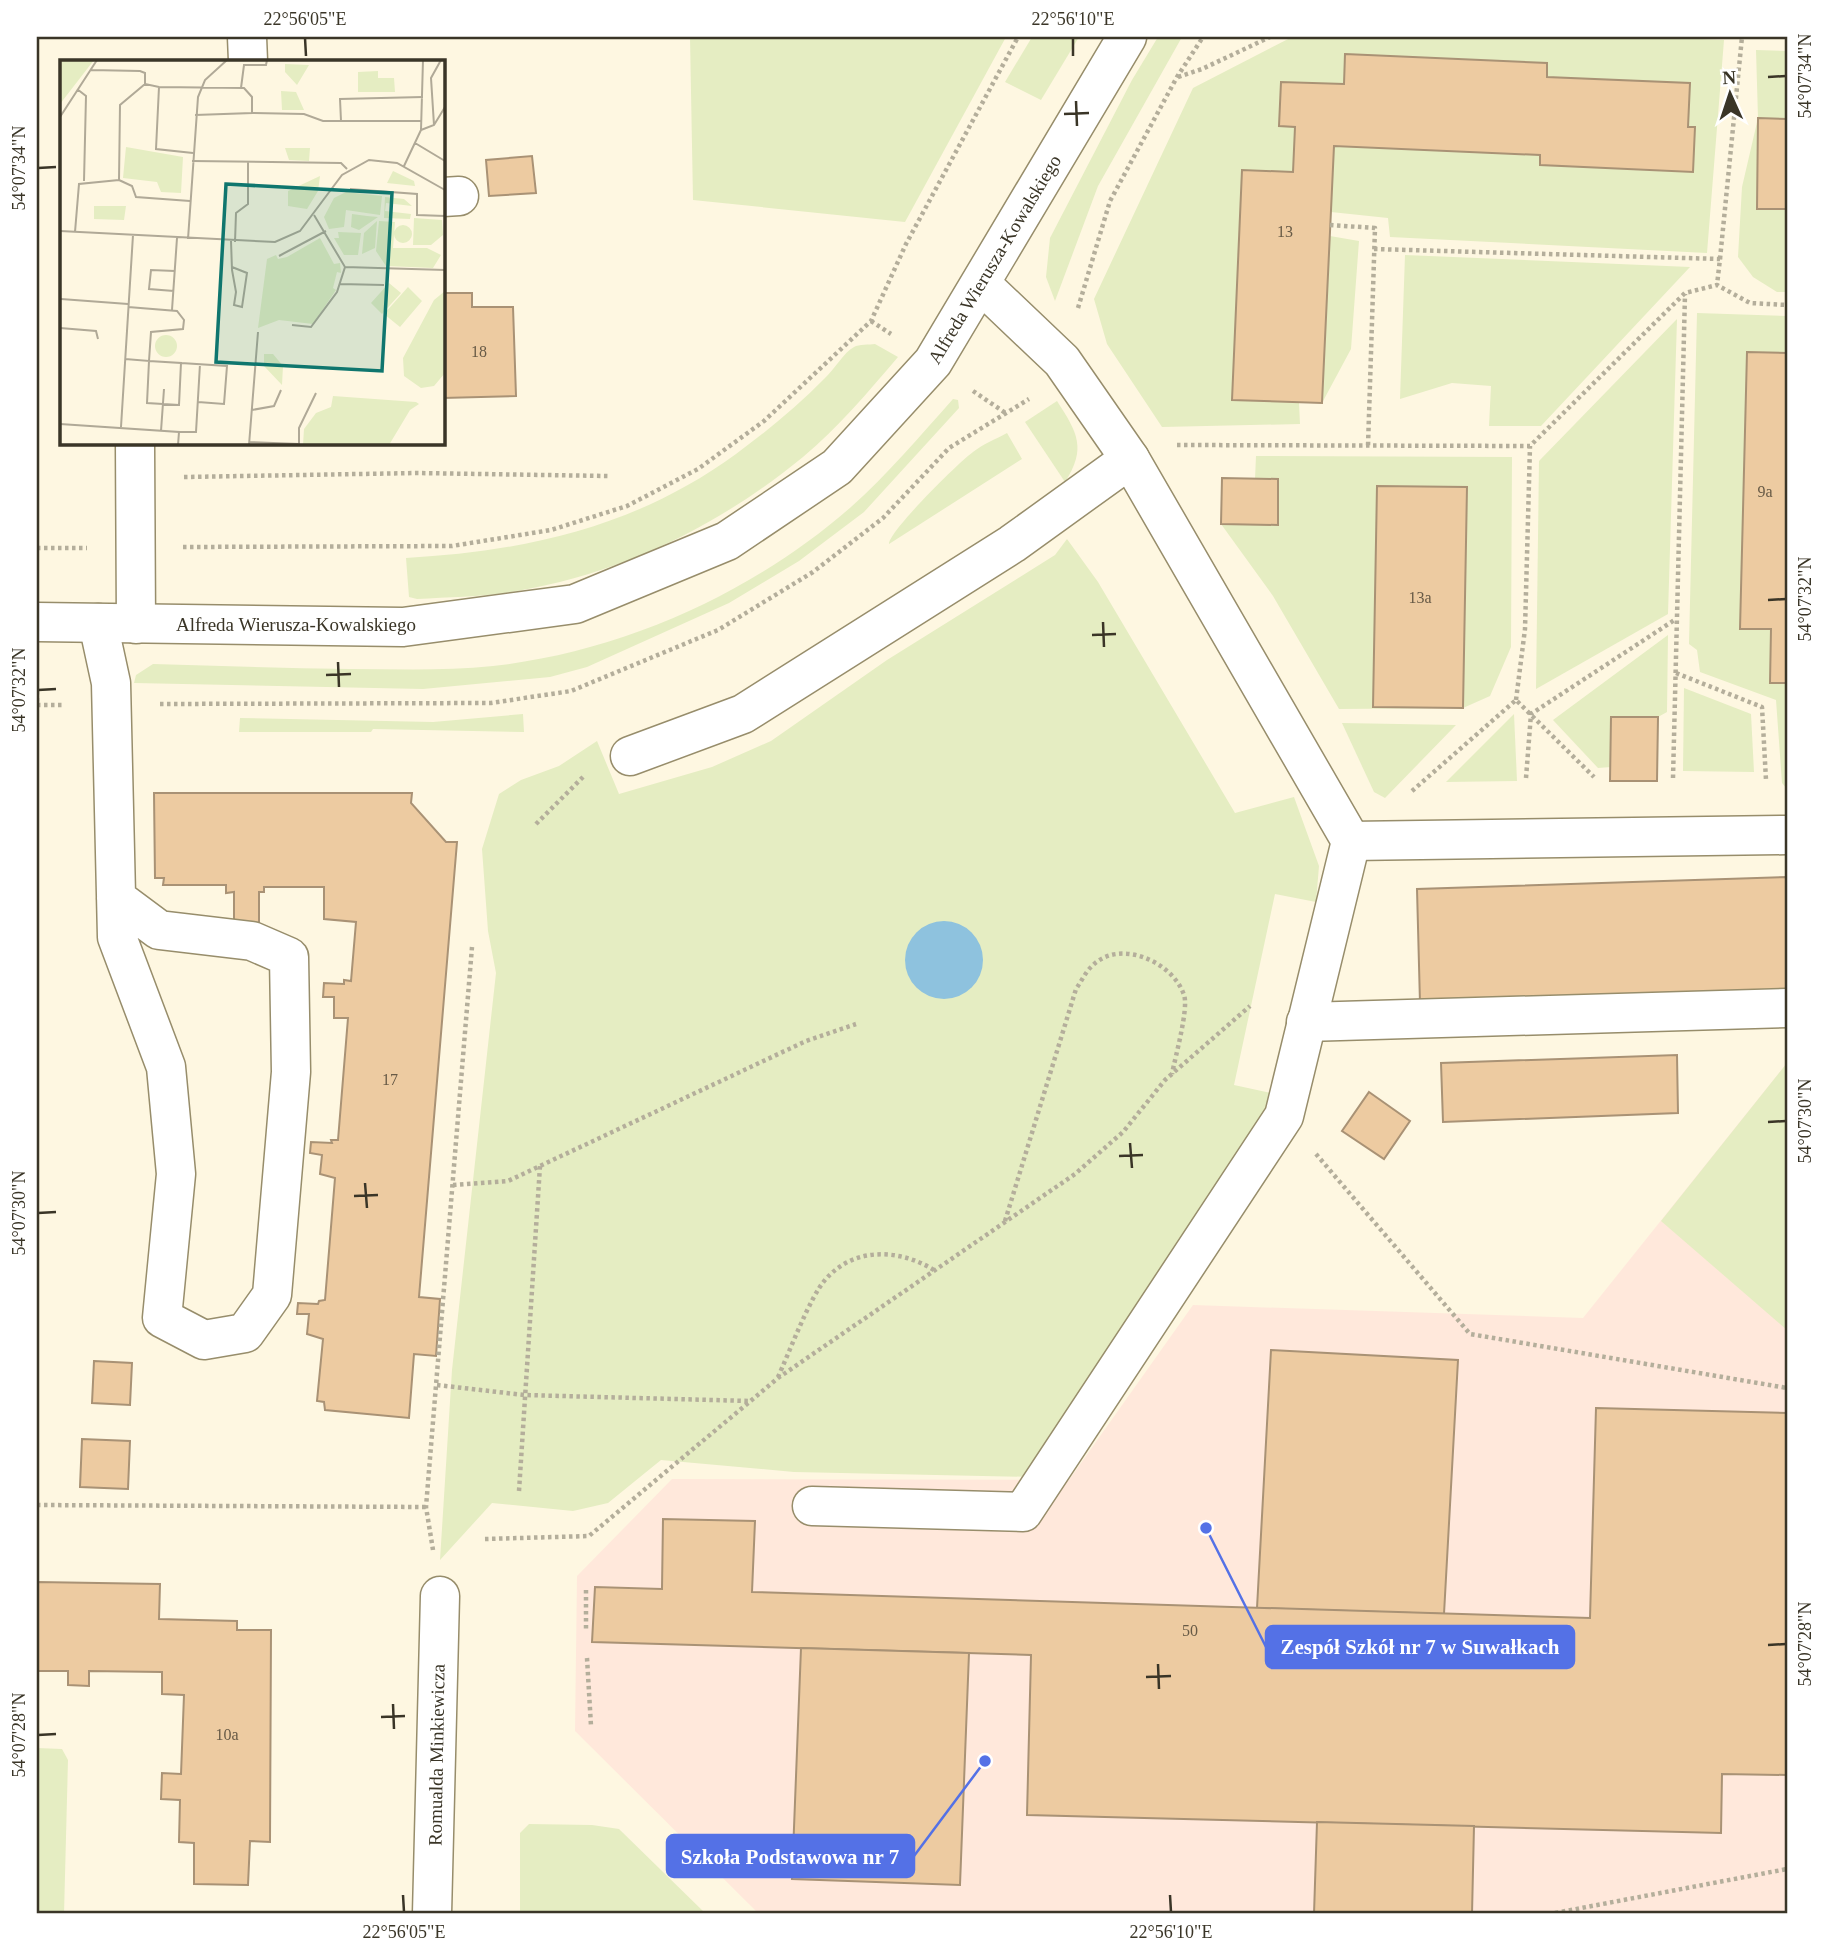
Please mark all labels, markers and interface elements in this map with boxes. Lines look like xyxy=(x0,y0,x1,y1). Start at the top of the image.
text: 22°56'05"E xyxy=(264,9,346,29)
text: 22°56'10"E xyxy=(1032,9,1114,29)
text: 54°07'34"N xyxy=(1795,34,1815,118)
inset map xyxy=(60,60,444,444)
north arrow xyxy=(1694,60,1764,130)
text: N xyxy=(1722,67,1737,88)
text: 54°07'34"N xyxy=(9,126,29,210)
street label: Alfreda Wierusza-Kowalskiego xyxy=(924,151,1065,368)
house number: 13 xyxy=(1277,223,1293,240)
house number: 18 xyxy=(471,343,487,360)
house number: 9a xyxy=(1757,483,1773,500)
text: 54°07'32"N xyxy=(1795,557,1815,641)
house number: 13a xyxy=(1408,589,1432,606)
street label: Alfreda Wierusza-Kowalskiego xyxy=(176,614,416,635)
text: 54°07'32"N xyxy=(9,648,29,732)
house number: 17 xyxy=(382,1071,398,1088)
text: 54°07'30"N xyxy=(1795,1079,1815,1163)
text: 54°07'30"N xyxy=(9,1171,29,1255)
text: 54°07'28"N xyxy=(1795,1602,1815,1686)
house number: 50 xyxy=(1182,1622,1198,1639)
callout: Zespół Szkół nr 7 w Suwałkach xyxy=(1266,1626,1574,1668)
text: Zespół Szkół nr 7 w Suwałkach xyxy=(1280,1635,1560,1659)
street label: Romualda Minkiewicza xyxy=(424,1663,449,1846)
text: 54°07'28"N xyxy=(9,1693,29,1777)
house number: 10a xyxy=(215,1726,239,1743)
callout: Szkoła Podstawowa nr 7 xyxy=(667,1835,914,1877)
text: Szkoła Podstawowa nr 7 xyxy=(681,1845,899,1869)
text: 22°56'05"E xyxy=(363,1922,445,1942)
text: 22°56'10"E xyxy=(1130,1922,1212,1942)

